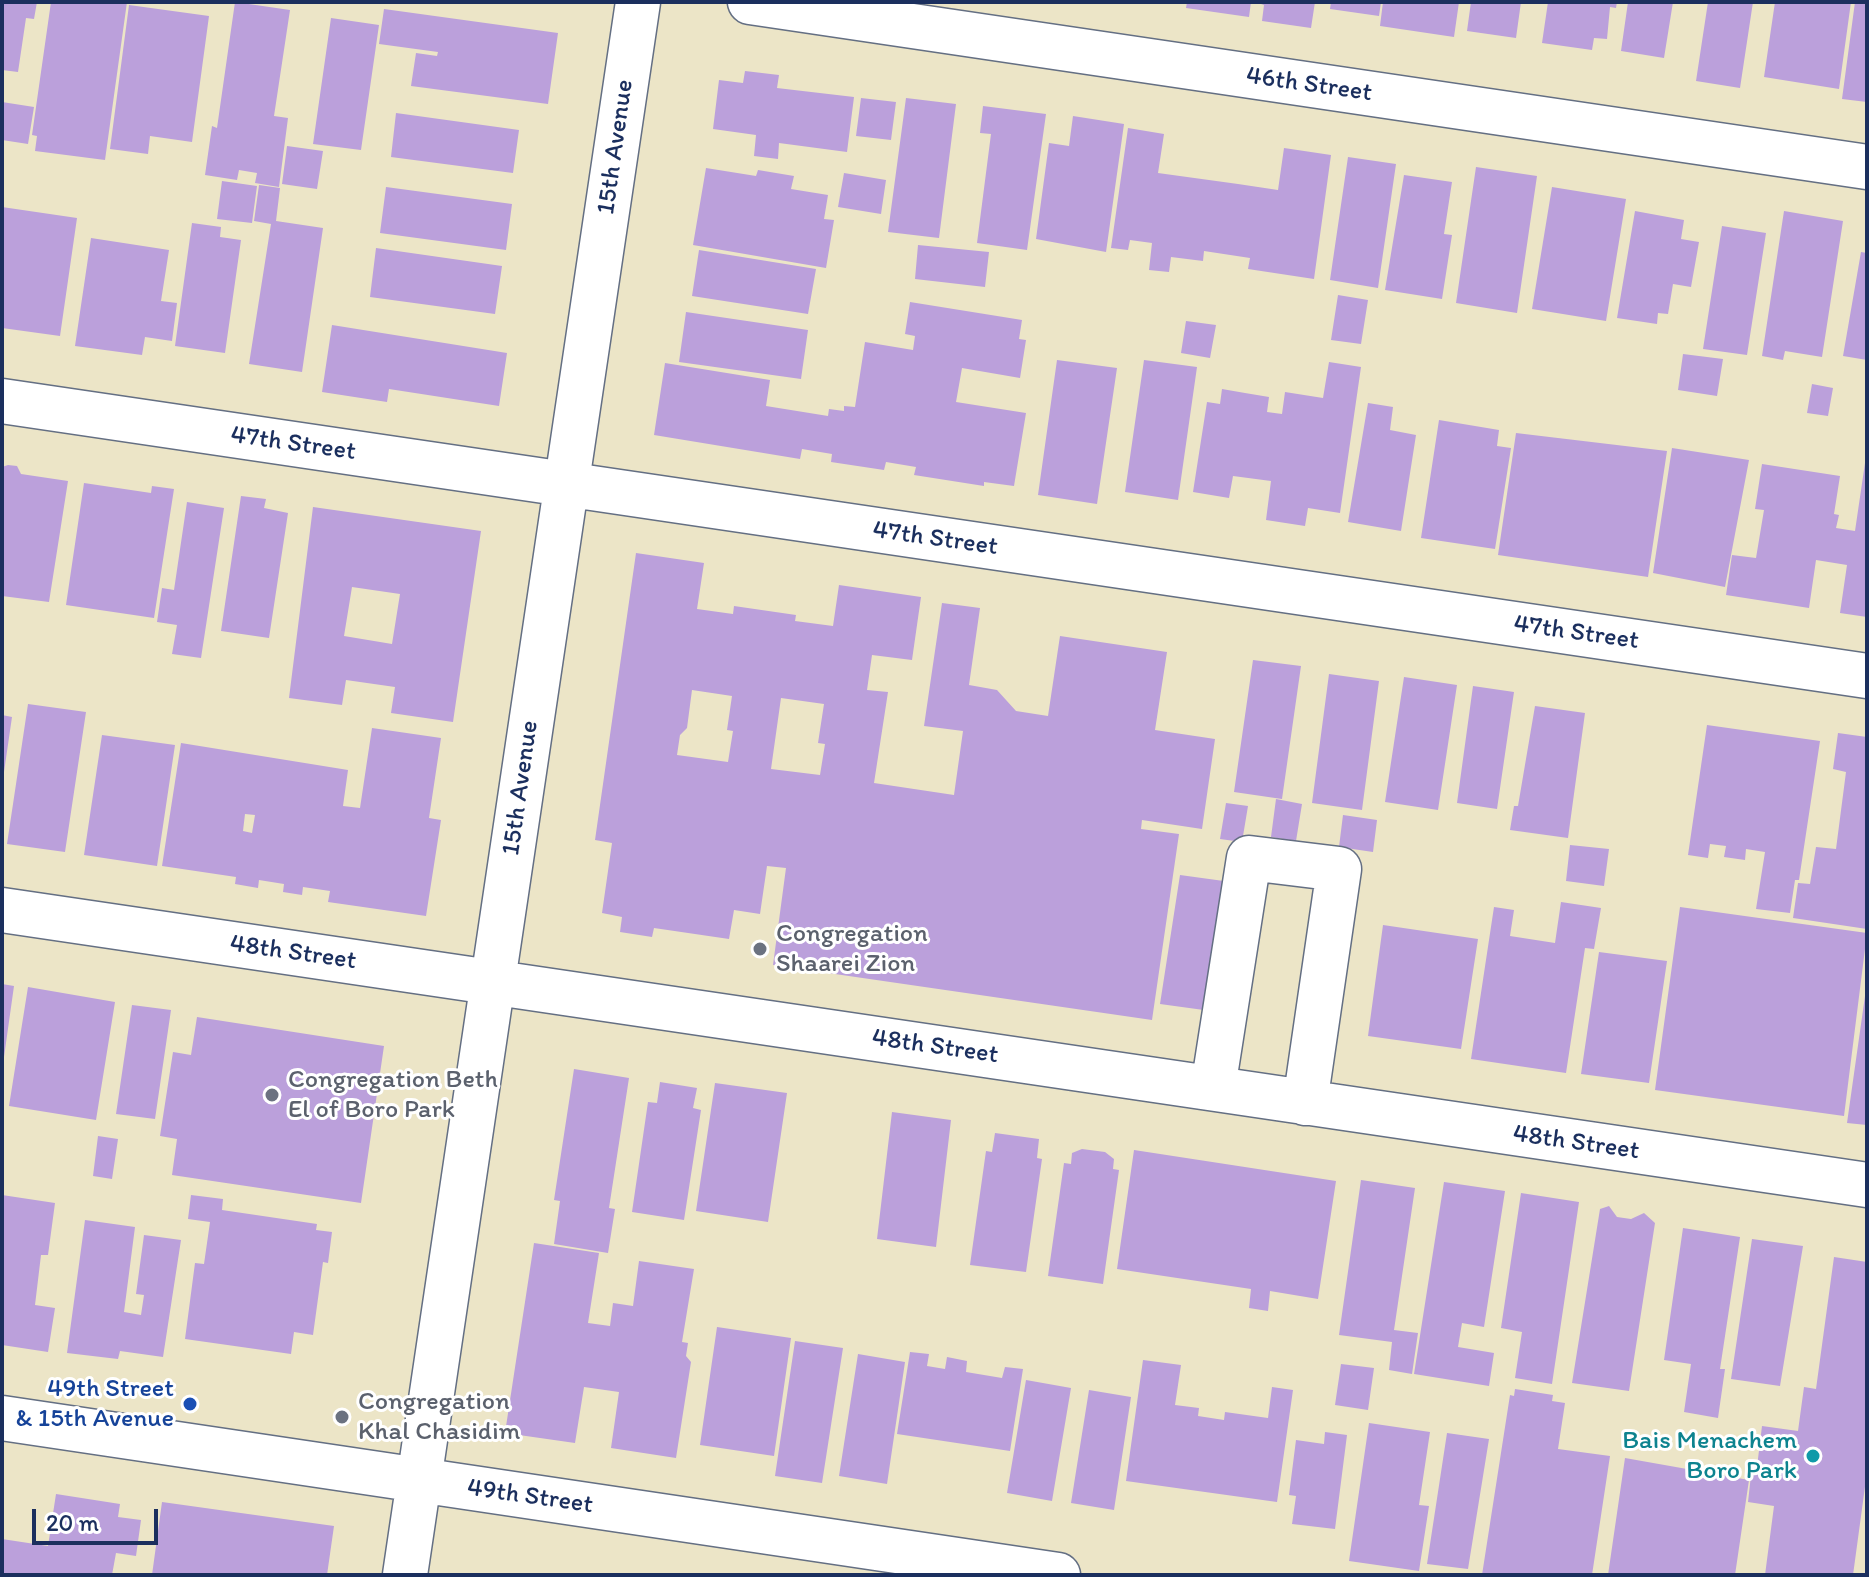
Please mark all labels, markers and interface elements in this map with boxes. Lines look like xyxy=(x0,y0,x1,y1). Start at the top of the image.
street label: 46th Street xyxy=(1244,61,1374,109)
street label: 15th Avenue xyxy=(591,78,641,216)
street label: 47th Street xyxy=(228,420,358,468)
street label: 47th Street xyxy=(870,515,1000,563)
street label: 47th Street xyxy=(1511,609,1641,657)
street label: 15th Avenue xyxy=(496,719,546,857)
place label: Congregation Shaarei Zion xyxy=(776,918,928,980)
street label: 48th Street xyxy=(228,929,358,977)
marker: Congregation Shaarei Zion xyxy=(751,940,769,958)
street label: 48th Street xyxy=(870,1023,1000,1071)
place label: Congregation Beth El of Boro Park xyxy=(288,1064,498,1126)
marker: Congregation Beth El of Boro Park xyxy=(263,1086,281,1104)
street label: 48th Street xyxy=(1511,1119,1641,1167)
place label: 49th Street & 15th Avenue xyxy=(15,1373,174,1434)
place label: Congregation Khal Chasidim xyxy=(358,1386,520,1448)
marker: 49th Street & 15th Avenue xyxy=(181,1395,199,1413)
marker: Congregation Khal Chasidim xyxy=(333,1408,351,1426)
place label: Bais Menachem Boro Park xyxy=(1622,1425,1797,1486)
marker: Bais Menachem Boro Park xyxy=(1804,1447,1822,1465)
street label: 49th Street xyxy=(465,1473,595,1521)
scale bar xyxy=(36,1493,162,1543)
text: 20 m xyxy=(46,1508,99,1537)

